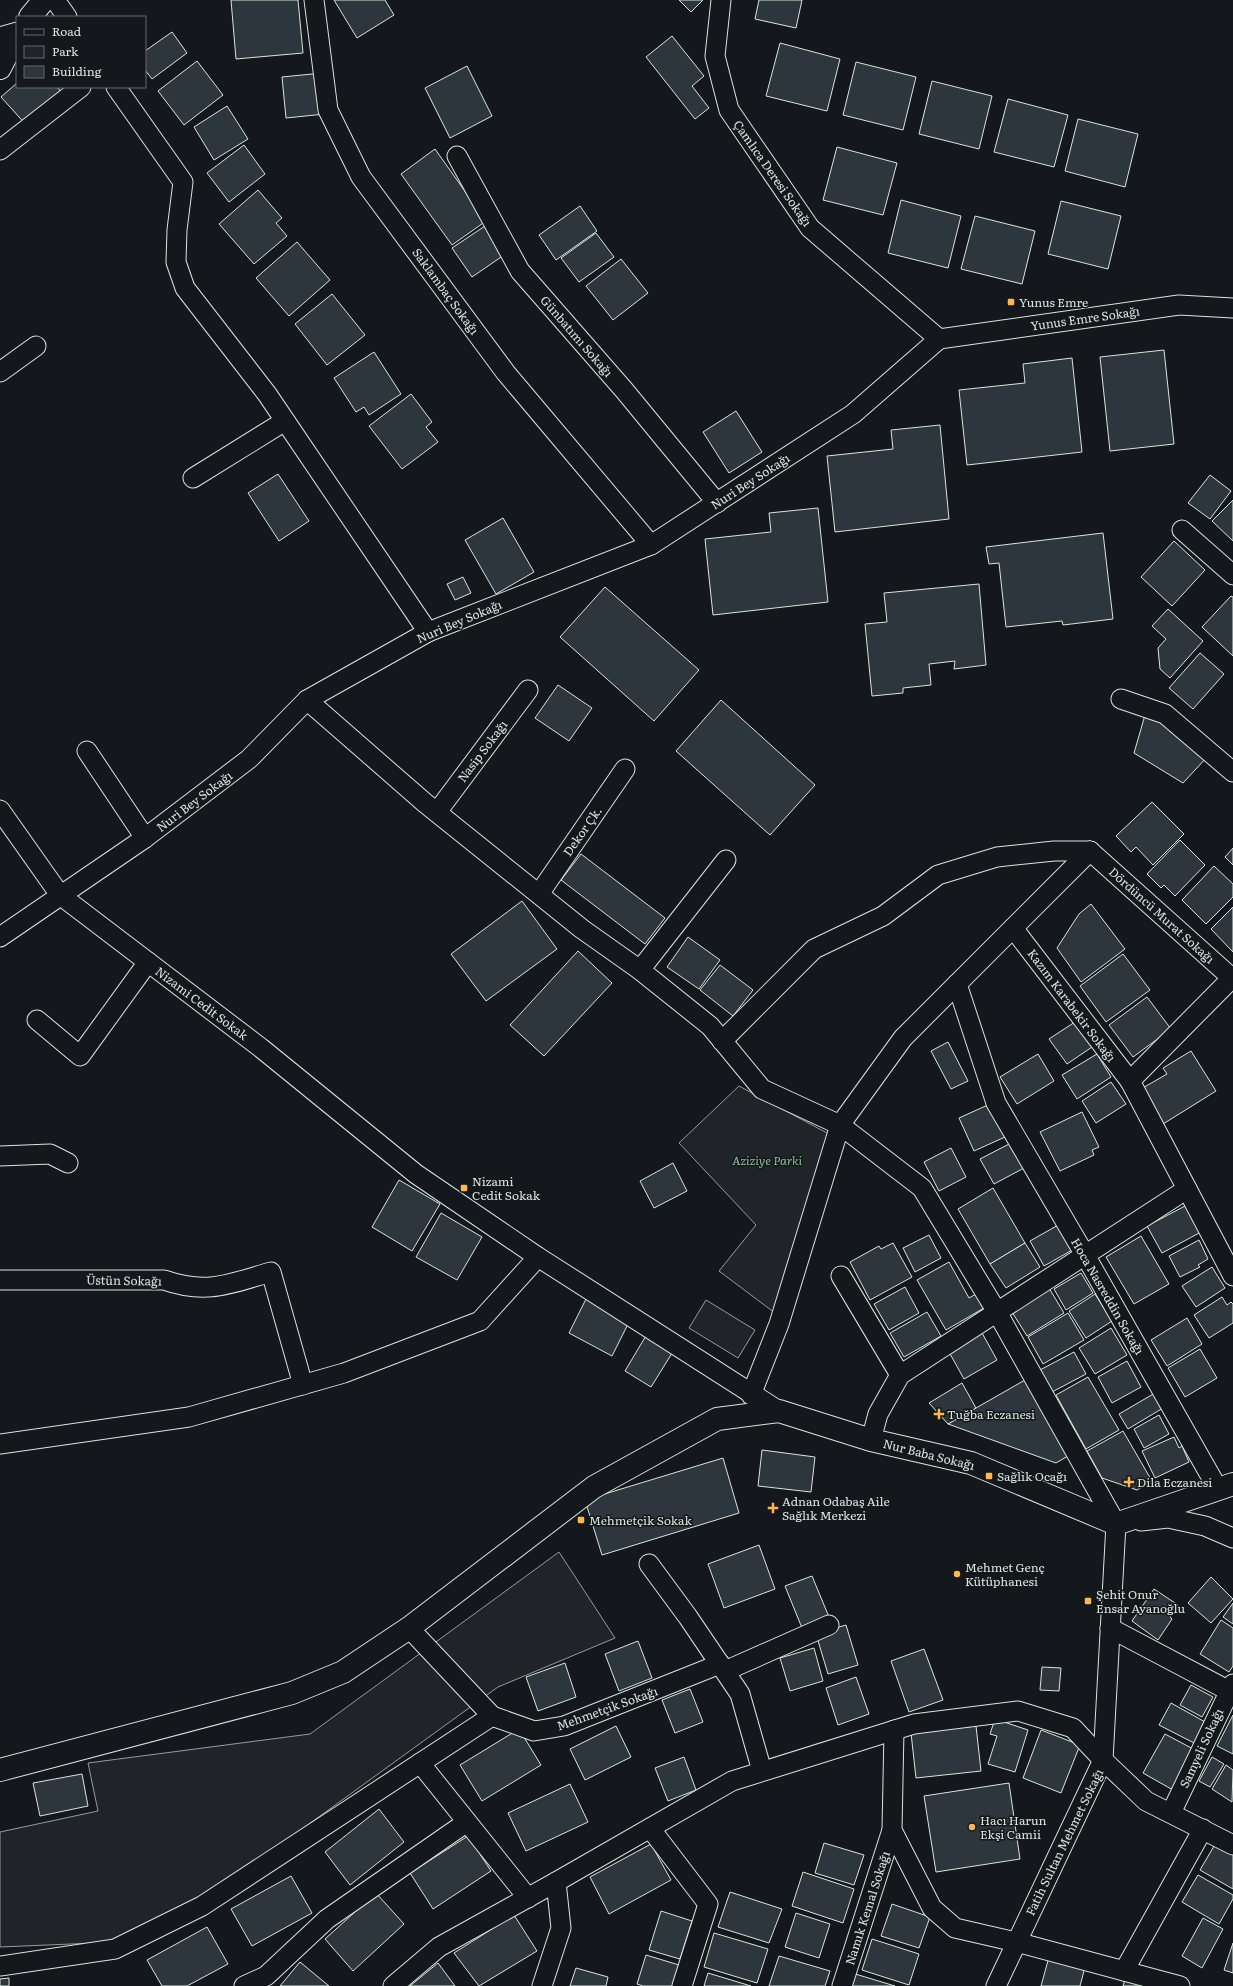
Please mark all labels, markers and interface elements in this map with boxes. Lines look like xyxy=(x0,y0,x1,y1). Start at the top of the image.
legend xyxy=(16,16,146,88)
text: Road xyxy=(52,22,82,40)
text: Park xyxy=(52,42,79,60)
text: Building xyxy=(52,62,102,80)
street label: Çamlıca Deresi Sokağı xyxy=(729,116,817,230)
street label: Saklambaç Sokağı xyxy=(408,244,484,338)
street label: Günbatımı Sokağı xyxy=(537,291,617,381)
place label: Yunus Emre xyxy=(1019,293,1088,311)
marker: Yunus Emre xyxy=(1006,297,1016,307)
street label: Yunus Emre Sokağı xyxy=(1029,301,1141,335)
street label: Nuri Bey Sokağı xyxy=(707,449,793,513)
street label: Nuri Bey Sokağı xyxy=(414,595,504,647)
street label: Nasip Sokağı xyxy=(453,716,511,786)
street label: Nuri Bey Sokağı xyxy=(152,766,236,836)
street label: Dekor Çk. xyxy=(558,802,606,860)
street label: Dördüncü Murat Sokağı xyxy=(1105,863,1219,967)
street label: Kazım Karabekir Sokağı xyxy=(1023,945,1121,1065)
street label: Nizami Cedit Sokak xyxy=(152,962,253,1044)
park label: Aziziye Parki xyxy=(732,1151,802,1169)
place label: Nizami Cedit Sokak xyxy=(472,1172,541,1204)
marker: Nizami Cedit Sokak xyxy=(459,1183,469,1193)
street label: Hoca Nasreddin Sokağı xyxy=(1067,1234,1149,1358)
street label: Üstün Sokağı xyxy=(86,1270,162,1290)
place label: Tuğba Eczanesi xyxy=(947,1405,1035,1423)
marker: Tuğba Eczanesi xyxy=(934,1409,944,1419)
street label: Nur Baba Sokağı xyxy=(881,1434,977,1474)
place label: Sağlık Ocağı xyxy=(997,1467,1067,1485)
marker: Sağlık Ocağı xyxy=(984,1471,994,1481)
place label: Dila Eczanesi xyxy=(1137,1473,1212,1491)
marker: Dila Eczanesi xyxy=(1124,1477,1134,1487)
place label: Adnan Odabaş Aile Sağlık Merkezi xyxy=(782,1492,890,1524)
marker: Adnan Odabaş Aile Sağlık Merkezi xyxy=(767,1502,779,1514)
place label: Mehmetçik Sokak xyxy=(589,1511,693,1529)
marker: Mehmetçik Sokak xyxy=(576,1515,586,1525)
place label: Mehmet Genç Kütüphanesi xyxy=(965,1558,1045,1590)
marker: Mehmet Genç Kütüphanesi xyxy=(952,1569,962,1579)
place label: Şehit Onur Ensar Ayanoğlu xyxy=(1096,1585,1185,1617)
marker: Şehit Onur Ensar Ayanoğlu xyxy=(1083,1596,1093,1606)
street label: Mehmetçik Sokağı xyxy=(554,1681,660,1735)
street label: Samyeli Sokağı xyxy=(1175,1705,1227,1791)
street label: Fatih Sultan Mehmet Sokağı xyxy=(1021,1766,1107,1918)
place label: Hacı Harun Ekşi Camii xyxy=(980,1811,1047,1843)
marker: Hacı Harun Ekşi Camii xyxy=(967,1822,977,1832)
street label: Namık Kemal Sokağı xyxy=(840,1849,894,1967)

